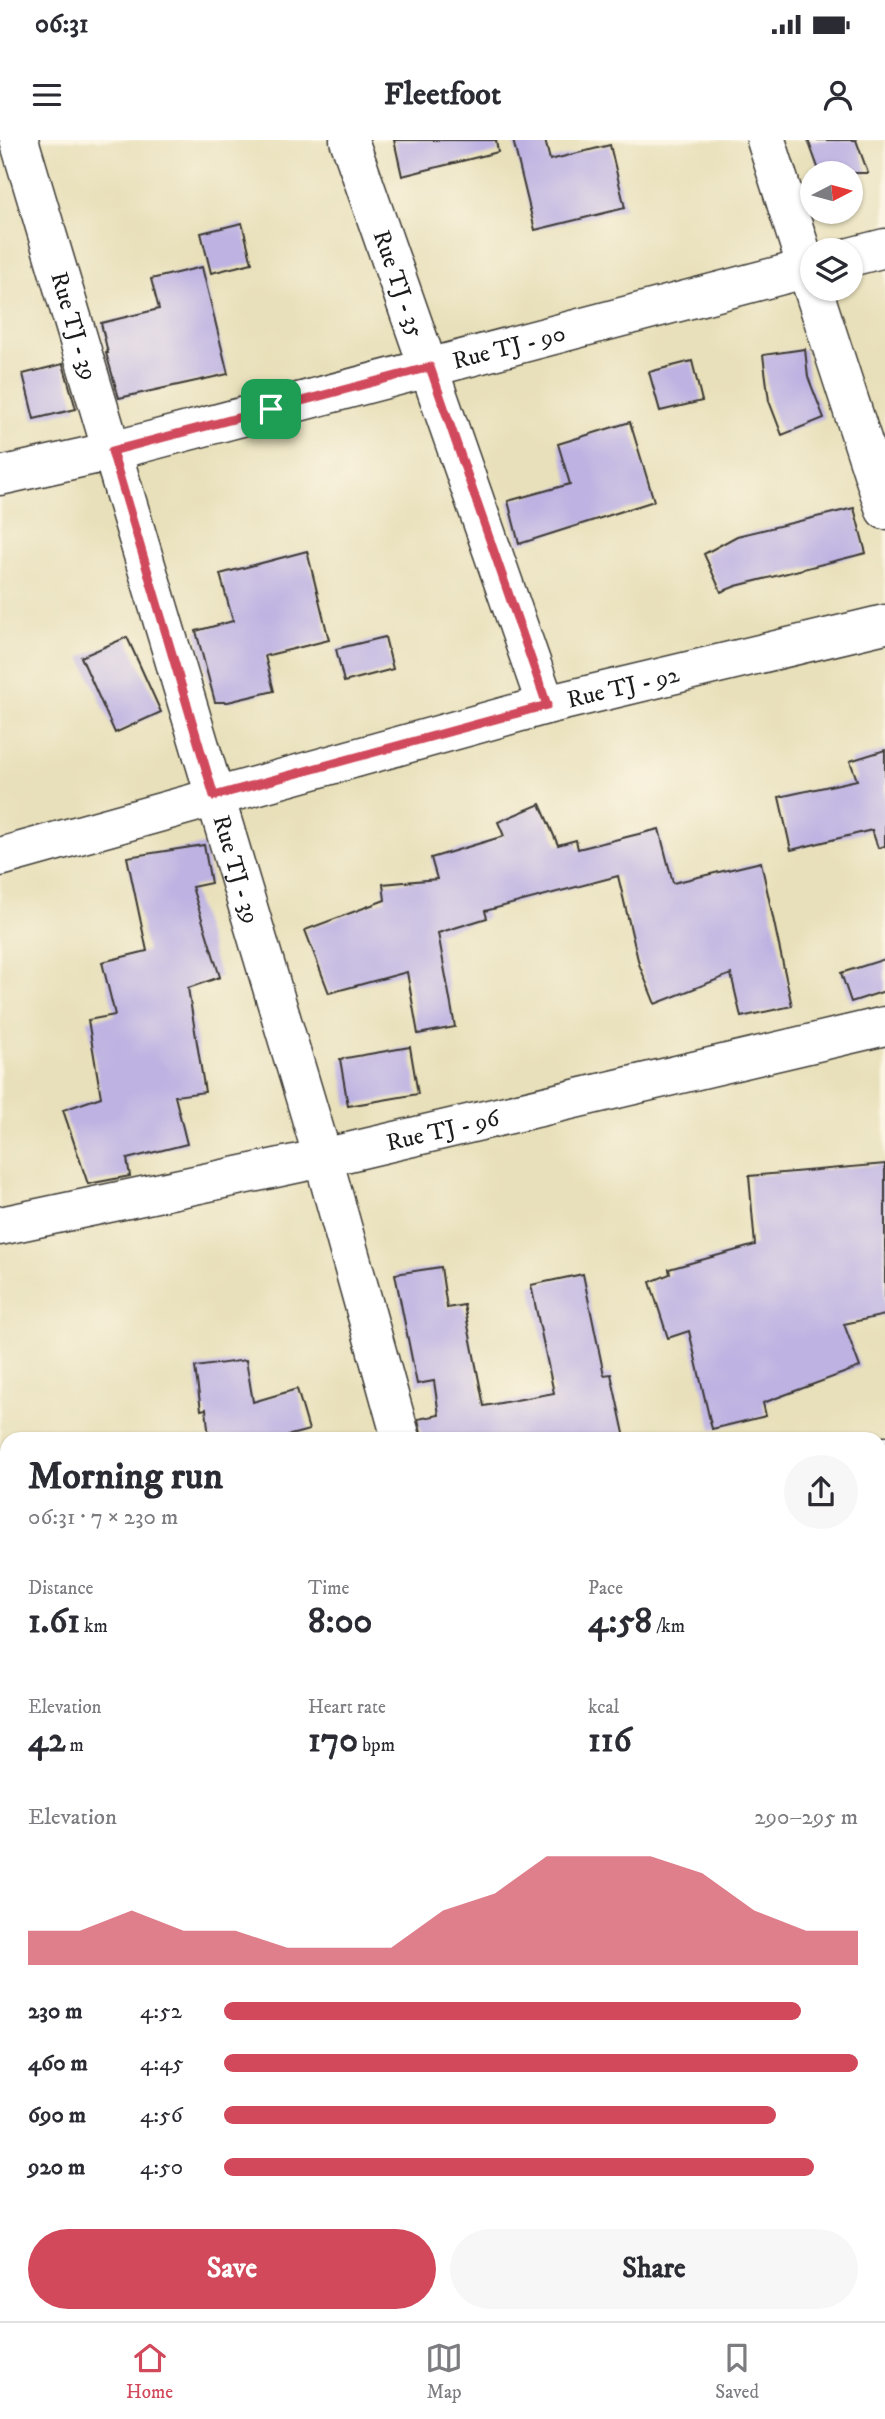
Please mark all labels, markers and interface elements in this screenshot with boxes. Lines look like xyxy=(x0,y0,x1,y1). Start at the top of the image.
text: 06:31 xyxy=(35,8,89,41)
text: Fleetfoot xyxy=(384,75,501,115)
icon: menu xyxy=(28,76,66,114)
icon: person xyxy=(819,76,857,114)
north arrow xyxy=(800,161,863,224)
map controls xyxy=(800,161,863,301)
street label: Rue TJ - 35 xyxy=(366,226,431,341)
button: layers xyxy=(800,238,863,301)
street label: Rue TJ - 39 xyxy=(43,268,104,384)
street label: Rue TJ - 90 xyxy=(449,318,569,377)
pin xyxy=(241,379,301,439)
icon: arrive xyxy=(252,390,290,428)
street label: Rue TJ - 92 xyxy=(564,660,683,715)
street label: Rue TJ - 39 xyxy=(205,812,266,927)
street label: Rue TJ - 96 xyxy=(383,1103,504,1159)
text: Morning run xyxy=(28,1453,223,1501)
button: share xyxy=(784,1455,858,1529)
text: 06:31 · 7 × 230 m xyxy=(28,1503,178,1532)
text: Distance xyxy=(28,1577,93,1600)
text: Time xyxy=(308,1577,349,1600)
text: Pace xyxy=(588,1577,623,1600)
text: 1.61 xyxy=(28,1600,80,1644)
text: 8:00 xyxy=(308,1600,372,1644)
text: 4:58 xyxy=(588,1600,652,1644)
text: km xyxy=(80,1615,108,1638)
text: /km xyxy=(652,1615,685,1638)
text: Elevation xyxy=(28,1696,102,1719)
text: Heart rate xyxy=(308,1696,386,1719)
text: kcal xyxy=(588,1696,619,1719)
text: 42 xyxy=(28,1719,65,1763)
text: 170 xyxy=(308,1719,358,1763)
text: 116 xyxy=(588,1719,632,1763)
text: m xyxy=(65,1734,84,1757)
text: bpm xyxy=(358,1734,395,1757)
text: Elevation xyxy=(28,1803,117,1832)
text: 290–295 m xyxy=(754,1803,858,1832)
text: 230 m xyxy=(28,1997,82,2026)
text: 4:52 xyxy=(140,1997,182,2026)
text: 460 m xyxy=(28,2049,88,2078)
text: 4:45 xyxy=(140,2049,184,2078)
text: 690 m xyxy=(28,2101,86,2130)
text: 4:56 xyxy=(140,2101,183,2130)
text: 920 m xyxy=(28,2153,85,2182)
text: 4:50 xyxy=(140,2153,183,2182)
button: Save xyxy=(28,2229,436,2309)
button: Share xyxy=(450,2229,858,2309)
tab: Home xyxy=(126,2339,173,2404)
tab: Map xyxy=(425,2339,463,2404)
tab: Saved xyxy=(715,2339,759,2404)

